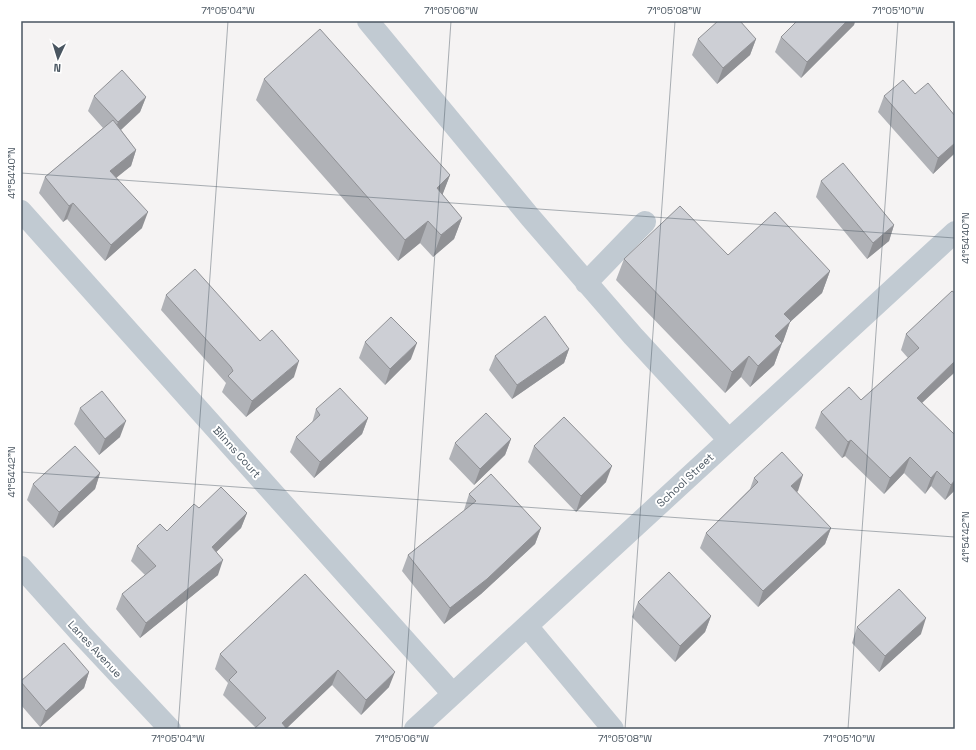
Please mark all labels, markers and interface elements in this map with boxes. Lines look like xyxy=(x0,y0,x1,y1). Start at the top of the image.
text: 71°05'04"W xyxy=(201,4,255,17)
text: 71°05'06"W xyxy=(424,4,478,17)
text: 71°05'08"W xyxy=(647,4,701,17)
text: 71°05'10"W xyxy=(872,4,924,17)
north arrow xyxy=(38,38,78,78)
text: N xyxy=(53,61,61,75)
text: 41°54'40"N xyxy=(5,147,18,199)
text: 41°54'40"N xyxy=(959,212,972,264)
street label: Blinns Court xyxy=(210,423,264,481)
text: 41°54'42"N xyxy=(5,446,18,498)
street label: School Street xyxy=(654,450,716,510)
text: 41°54'42"N xyxy=(959,511,972,563)
street label: Lanes Avenue xyxy=(65,618,125,680)
text: 71°05'04"W xyxy=(151,732,205,745)
text: 71°05'06"W xyxy=(375,732,429,745)
text: 71°05'08"W xyxy=(598,732,652,745)
text: 71°05'10"W xyxy=(823,732,875,745)

